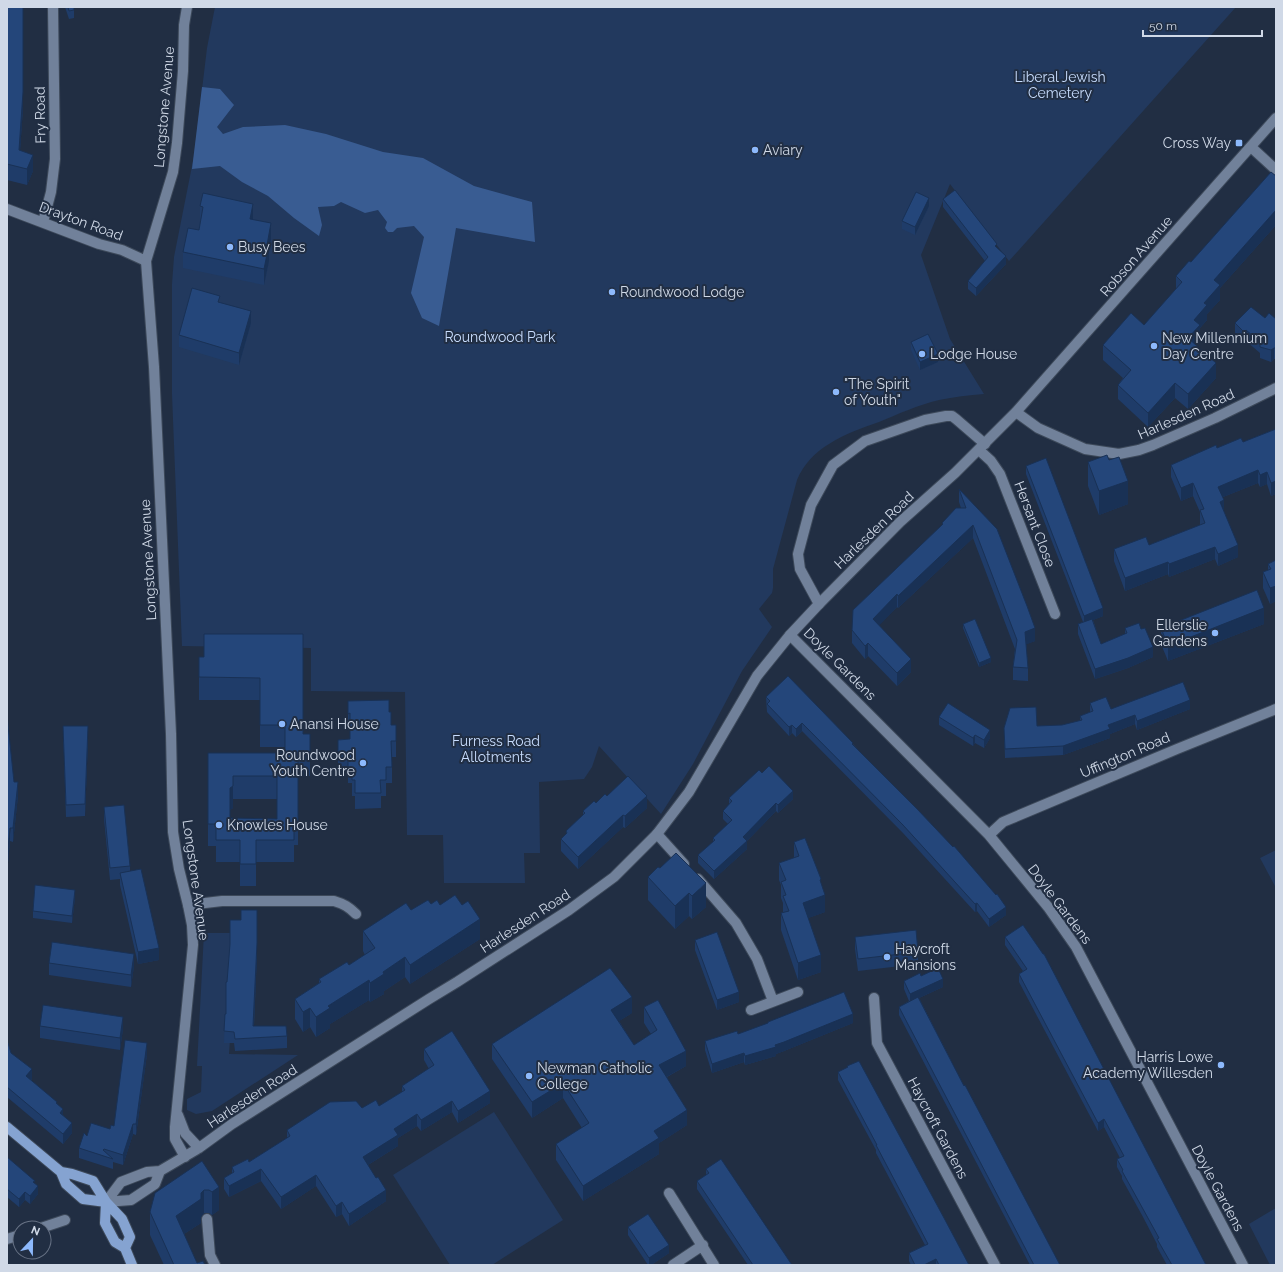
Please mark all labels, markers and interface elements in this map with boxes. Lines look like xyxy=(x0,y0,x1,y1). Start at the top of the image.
scale bar xyxy=(1143,12,1262,38)
text: 50 m xyxy=(1149,19,1177,33)
street label: Longstone Avenue xyxy=(151,46,177,168)
park label: Liberal Jewish Cemetery xyxy=(1014,69,1106,101)
street label: Fry Road xyxy=(32,86,48,144)
place label: Cross Way xyxy=(1163,135,1231,151)
marker: Cross Way xyxy=(1234,138,1244,148)
place label: Aviary xyxy=(763,142,803,158)
marker: Aviary xyxy=(750,145,760,155)
street label: Drayton Road xyxy=(37,198,125,244)
street label: Robson Avenue xyxy=(1097,212,1175,300)
place label: Busy Bees xyxy=(238,239,306,255)
marker: Busy Bees xyxy=(225,242,235,252)
place label: Roundwood Lodge xyxy=(620,284,744,300)
marker: Roundwood Lodge xyxy=(607,287,617,297)
park label: Roundwood Park xyxy=(444,329,556,345)
place label: New Millennium Day Centre xyxy=(1162,330,1267,362)
marker: New Millennium Day Centre xyxy=(1149,341,1159,351)
place label: Lodge House xyxy=(930,346,1017,362)
marker: Lodge House xyxy=(917,349,927,359)
place label: "The Spirit of Youth" xyxy=(844,376,910,408)
street label: Harlesden Road xyxy=(1135,386,1237,442)
marker: "The Spirit of Youth" xyxy=(831,387,841,397)
street label: Hersant Close xyxy=(1011,479,1059,569)
street label: Harlesden Road xyxy=(831,488,917,572)
street label: Longstone Avenue xyxy=(137,499,159,621)
place label: Ellerslie Gardens xyxy=(1153,617,1207,649)
street label: Doyle Gardens xyxy=(801,625,880,704)
marker: Ellerslie Gardens xyxy=(1210,628,1220,638)
place label: Anansi House xyxy=(290,716,379,732)
marker: Anansi House xyxy=(277,719,287,729)
street label: Uffington Road xyxy=(1078,729,1172,781)
park label: Furness Road Allotments xyxy=(452,733,540,765)
place label: Roundwood Youth Centre xyxy=(271,747,355,779)
marker: Roundwood Youth Centre xyxy=(358,758,368,768)
place label: Knowles House xyxy=(227,817,328,833)
street label: Longstone Avenue xyxy=(180,819,212,941)
marker: Knowles House xyxy=(214,820,224,830)
street label: Doyle Gardens xyxy=(1025,861,1095,947)
street label: Harlesden Road xyxy=(477,886,573,956)
place label: Haycroft Mansions xyxy=(895,941,956,973)
marker: Haycroft Mansions xyxy=(882,952,892,962)
place label: Harris Lowe Academy Willesden xyxy=(1083,1049,1213,1081)
place label: Newman Catholic College xyxy=(537,1060,653,1092)
marker: Harris Lowe Academy Willesden xyxy=(1216,1060,1226,1070)
street label: Harlesden Road xyxy=(204,1061,300,1131)
marker: Newman Catholic College xyxy=(524,1071,534,1081)
street label: Haycroft Gardens xyxy=(904,1074,972,1182)
street label: Doyle Gardens xyxy=(1189,1142,1248,1234)
north arrow xyxy=(12,1220,52,1260)
text: N xyxy=(29,1224,42,1239)

